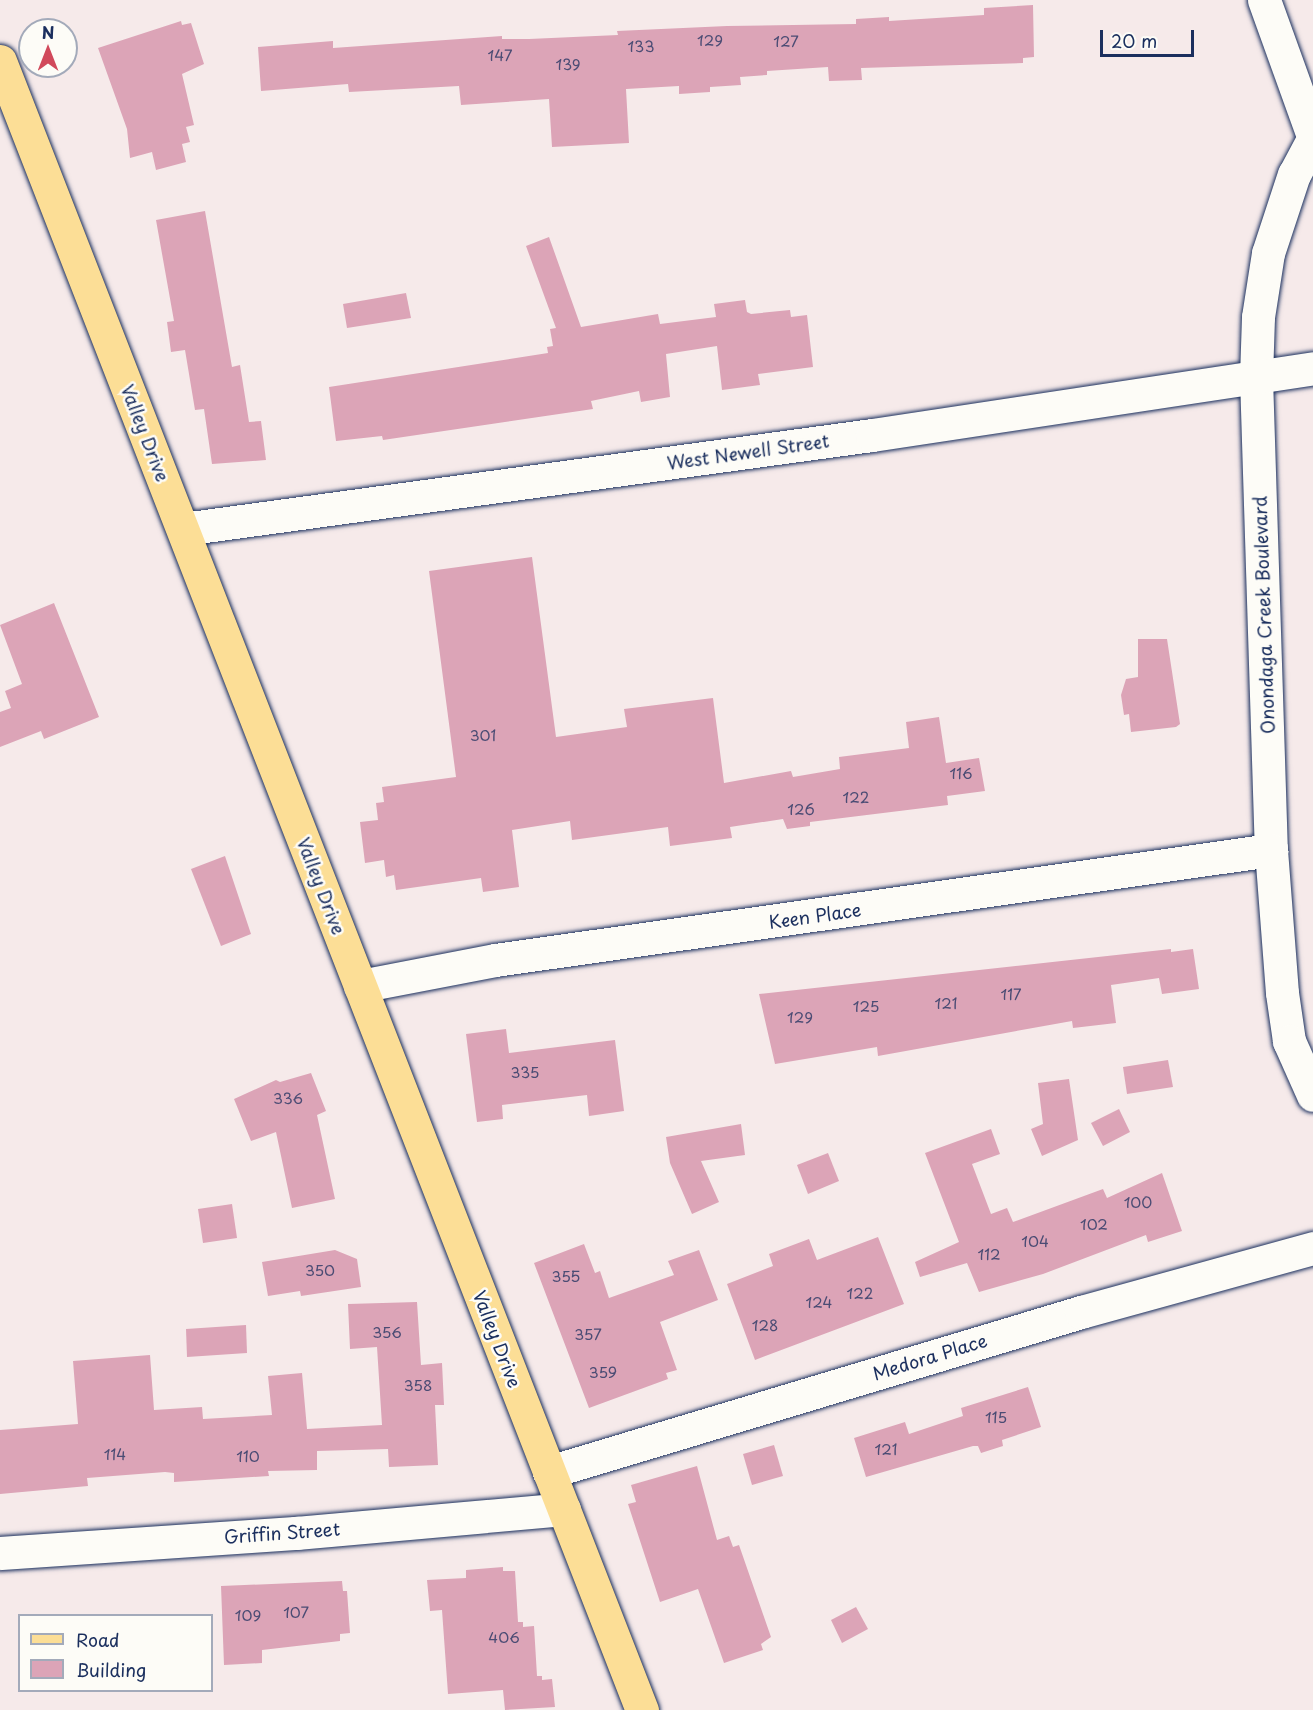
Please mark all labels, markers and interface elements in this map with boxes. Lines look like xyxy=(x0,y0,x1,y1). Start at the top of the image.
north arrow xyxy=(18,18,78,78)
scale bar xyxy=(1103,18,1198,56)
text: N xyxy=(42,20,54,44)
text: 20 m xyxy=(1111,27,1157,54)
house number: 129 xyxy=(697,31,723,49)
house number: 127 xyxy=(773,32,799,50)
house number: 133 xyxy=(628,37,654,55)
house number: 147 xyxy=(488,46,512,64)
house number: 139 xyxy=(555,55,581,73)
street label: Valley Drive xyxy=(116,381,174,485)
street label: West Newell Street xyxy=(665,430,831,474)
street label: Onondaga Creek Boulevard xyxy=(1249,495,1279,735)
house number: 301 xyxy=(470,726,496,744)
house number: 116 xyxy=(949,764,973,782)
house number: 122 xyxy=(843,788,869,806)
house number: 126 xyxy=(787,800,815,818)
street label: Valley Drive xyxy=(292,834,350,938)
street label: Keen Place xyxy=(767,899,863,933)
house number: 117 xyxy=(1000,985,1022,1003)
house number: 121 xyxy=(934,994,958,1012)
house number: 125 xyxy=(853,997,879,1015)
house number: 129 xyxy=(787,1008,813,1026)
house number: 335 xyxy=(510,1063,540,1081)
house number: 336 xyxy=(273,1089,303,1107)
house number: 100 xyxy=(1124,1193,1152,1211)
house number: 102 xyxy=(1080,1215,1108,1233)
house number: 104 xyxy=(1021,1232,1049,1250)
house number: 112 xyxy=(977,1245,1001,1263)
house number: 350 xyxy=(305,1261,335,1279)
house number: 355 xyxy=(552,1267,580,1285)
house number: 122 xyxy=(847,1284,873,1302)
street label: Valley Drive xyxy=(468,1287,526,1391)
house number: 124 xyxy=(806,1293,832,1311)
house number: 128 xyxy=(752,1316,778,1334)
house number: 356 xyxy=(372,1323,402,1341)
house number: 357 xyxy=(574,1325,602,1343)
street label: Medora Place xyxy=(870,1329,990,1385)
house number: 359 xyxy=(589,1363,617,1381)
house number: 358 xyxy=(404,1376,432,1394)
house number: 115 xyxy=(985,1408,1007,1426)
house number: 121 xyxy=(874,1440,898,1458)
house number: 114 xyxy=(104,1445,126,1463)
house number: 110 xyxy=(236,1447,260,1465)
street label: Griffin Street xyxy=(223,1518,341,1548)
house number: 107 xyxy=(283,1603,309,1621)
house number: 109 xyxy=(235,1606,261,1624)
legend xyxy=(18,1614,213,1692)
text: Road xyxy=(76,1626,120,1653)
house number: 406 xyxy=(488,1628,520,1646)
text: Building xyxy=(76,1656,146,1683)

